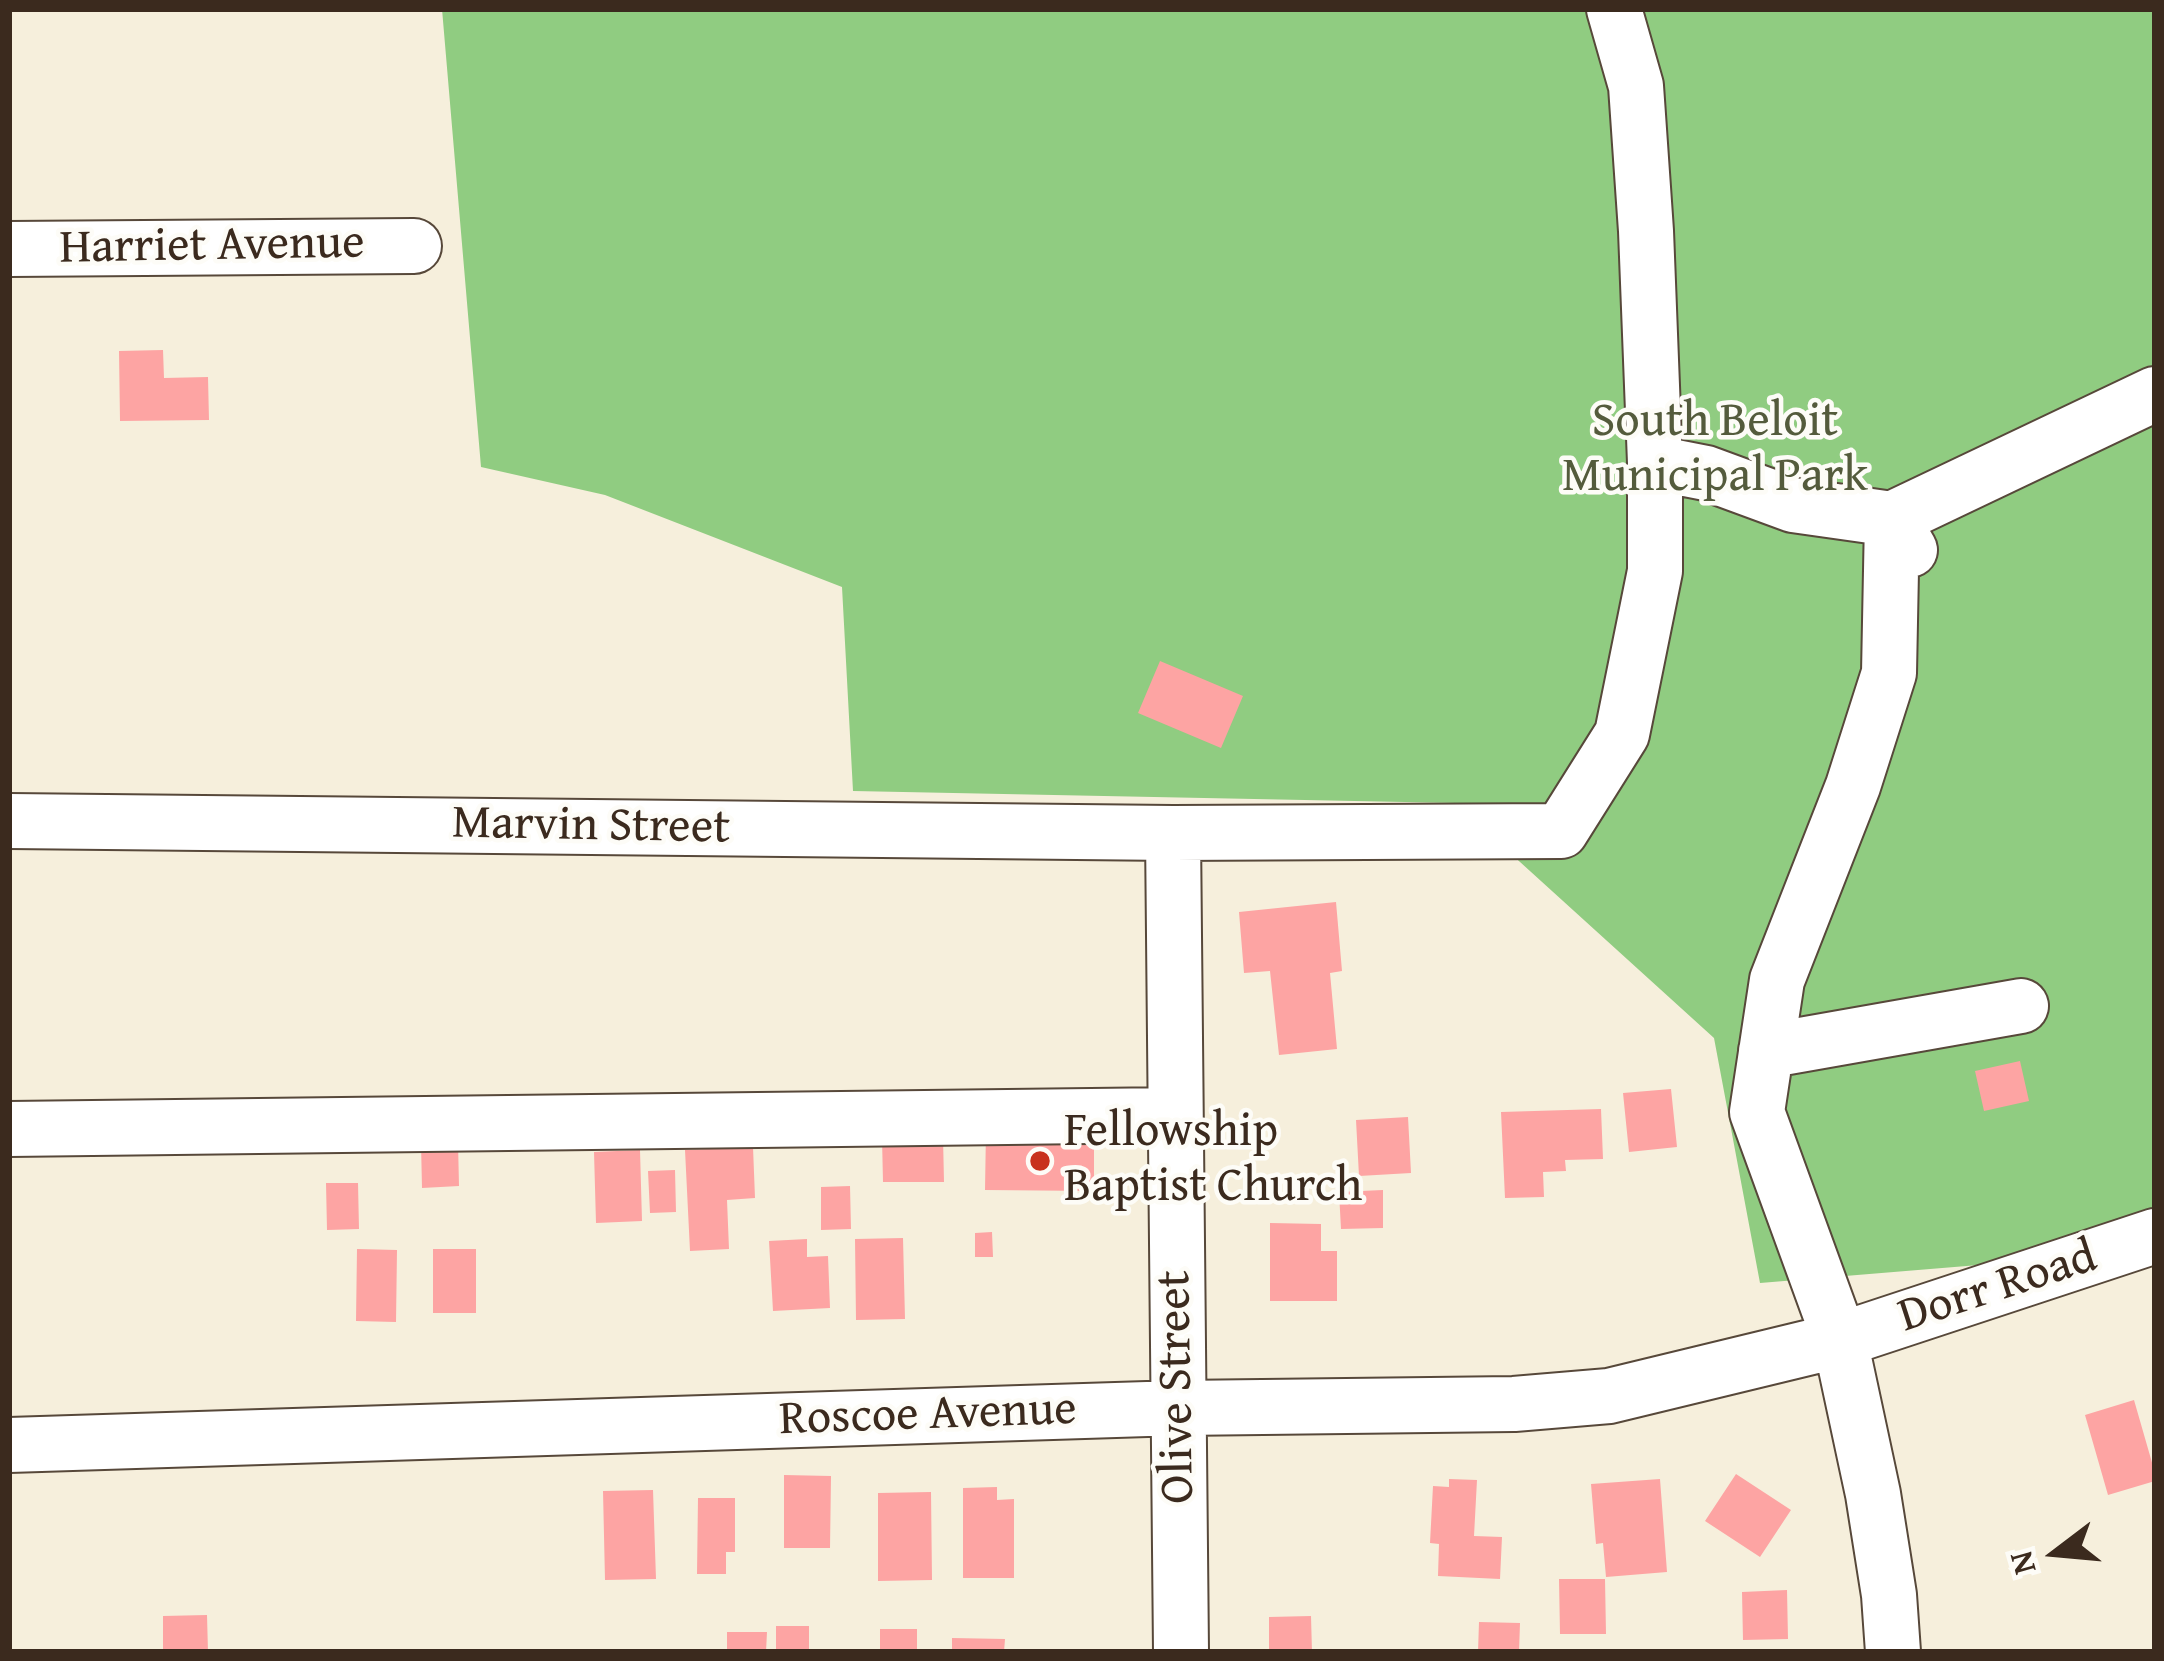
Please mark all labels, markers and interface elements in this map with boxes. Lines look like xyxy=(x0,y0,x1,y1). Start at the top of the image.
street label: Harriet Avenue xyxy=(59,216,365,278)
park label: South Beloit Municipal Park xyxy=(1562,394,1868,507)
street label: Marvin Street xyxy=(451,796,731,858)
place label: Fellowship Baptist Church xyxy=(1064,1104,1362,1217)
marker: Fellowship Baptist Church xyxy=(1027,1148,1053,1174)
street label: Dorr Road xyxy=(1892,1229,2104,1347)
street label: Olive Street xyxy=(1147,1270,1209,1504)
street label: Roscoe Avenue xyxy=(778,1382,1078,1450)
north arrow xyxy=(1996,1493,2116,1613)
text: N xyxy=(1995,1546,2048,1580)

